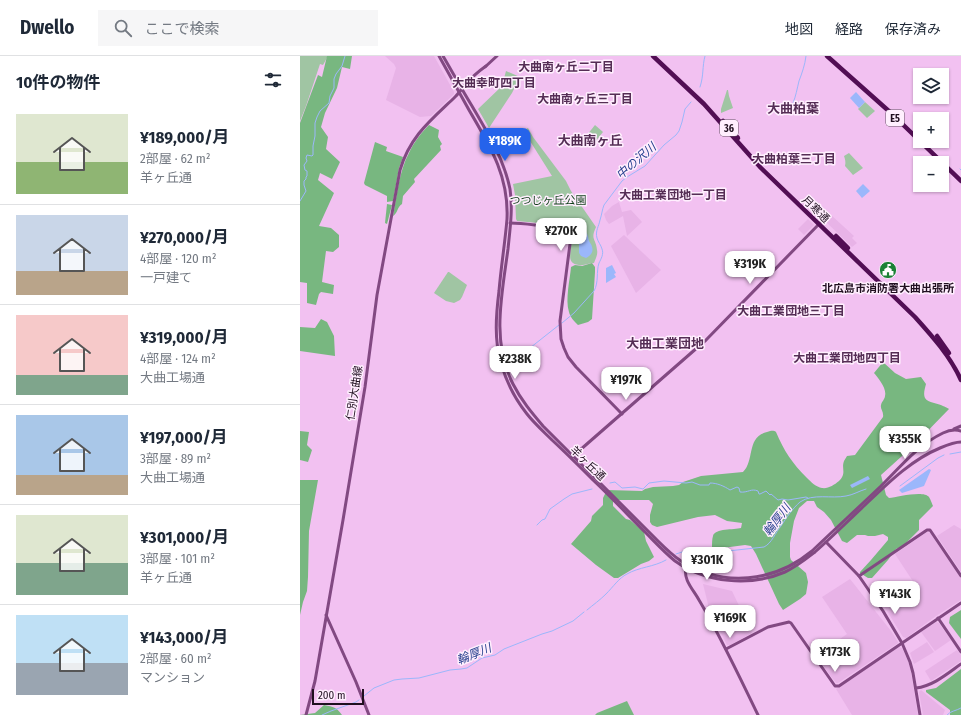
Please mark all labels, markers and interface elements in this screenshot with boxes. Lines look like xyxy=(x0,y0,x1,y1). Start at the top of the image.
search box xyxy=(98,10,378,46)
text: Dwello xyxy=(20,16,74,39)
icon: search xyxy=(112,17,134,39)
text: ここで検索 xyxy=(144,20,219,38)
text: 地図 xyxy=(785,21,813,38)
text: 経路 xyxy=(835,21,863,38)
text: 保存済み xyxy=(885,21,941,38)
district label: 大曲南ヶ丘二丁目 xyxy=(518,60,614,74)
map controls xyxy=(913,68,949,192)
button: layers xyxy=(913,68,949,104)
icon: filters xyxy=(262,69,284,91)
text: 10件の物件 xyxy=(16,72,100,93)
district label: 大曲幸町四丁目 xyxy=(452,76,536,90)
district label: 大曲南ヶ丘三丁目 xyxy=(537,92,633,106)
district label: 大曲柏葉 xyxy=(767,101,819,116)
road number: E5 xyxy=(886,110,904,126)
button: + xyxy=(913,112,949,148)
road number: 36 xyxy=(720,120,738,136)
text: ¥189,000/月 xyxy=(140,127,229,148)
pin: ¥189K xyxy=(477,128,533,162)
icon: home xyxy=(48,130,96,178)
text: ¥189K xyxy=(489,133,521,148)
district label: 大曲南ヶ丘 xyxy=(557,133,623,148)
water label: 中の沢川 xyxy=(613,139,660,182)
text: 2部屋 · 62 m² xyxy=(140,151,210,166)
district label: 大曲柏葉三丁目 xyxy=(752,152,836,166)
button: − xyxy=(913,156,949,192)
text: 羊ヶ丘通 xyxy=(140,170,192,185)
district label: 大曲工業団地一丁目 xyxy=(619,188,727,202)
street label: 月寒通 xyxy=(799,193,832,225)
park label: つつじヶ丘公園 xyxy=(510,194,587,207)
pin: ¥270K xyxy=(533,218,589,252)
text: ¥270K xyxy=(545,223,577,238)
text: ¥270,000/月 xyxy=(140,227,229,248)
icon: home xyxy=(48,231,96,279)
text: 4部屋 · 120 m² xyxy=(140,251,216,266)
pin: ¥319K xyxy=(722,251,778,285)
text: ¥319K xyxy=(734,256,766,271)
public building icon: 北広島市消防署大曲出張所 xyxy=(878,260,898,280)
text: 一戸建て xyxy=(140,270,192,285)
place label: 北広島市消防署大曲出張所 xyxy=(822,282,954,295)
district label: 大曲工業団地三丁目 xyxy=(737,304,845,318)
text: ¥319,000/月 xyxy=(140,327,229,348)
icon: home xyxy=(48,331,96,379)
district label: 大曲工業団地 xyxy=(626,336,704,351)
pin: ¥238K xyxy=(487,346,543,380)
text: 4部屋 · 124 m² xyxy=(140,351,216,366)
text: ¥238K xyxy=(498,351,532,366)
district label: 大曲工業団地四丁目 xyxy=(793,351,901,365)
street label: 仁別大曲線 xyxy=(344,365,365,421)
pin: ¥197K xyxy=(598,367,654,401)
text: 大曲工場通 xyxy=(140,370,205,385)
text: ¥197K xyxy=(610,372,642,387)
pin: ¥355K xyxy=(877,426,933,460)
text: ¥197,000/月 xyxy=(140,427,228,448)
icon: home xyxy=(48,431,96,479)
text: ¥355K xyxy=(889,431,922,446)
street label: 羊ヶ丘通 xyxy=(567,443,608,483)
text: 3部屋 · 89 m² xyxy=(140,451,211,466)
text: 大曲工場通 xyxy=(140,470,205,485)
water label: 輪厚川 xyxy=(761,500,795,539)
text: ¥301,000/月 xyxy=(140,527,229,548)
icon: home xyxy=(48,531,96,579)
pin: ¥301K xyxy=(679,547,735,581)
text: 3部屋 · 101 m² xyxy=(140,551,215,566)
text: ¥301K xyxy=(691,552,723,567)
text: 羊ヶ丘通 xyxy=(140,570,192,585)
pin: ¥143K xyxy=(867,581,923,615)
text: ¥143K xyxy=(879,586,911,601)
pin: ¥169K xyxy=(702,605,758,639)
text: ¥169K xyxy=(714,610,746,625)
text: ¥143,000/月 xyxy=(140,627,228,648)
icon: home xyxy=(48,631,96,679)
pin: ¥173K xyxy=(807,639,863,673)
water label: 輪厚川 xyxy=(455,640,495,667)
text: ¥173K xyxy=(819,644,851,659)
text: 2部屋 · 60 m² xyxy=(140,651,212,666)
text: マンション xyxy=(140,670,205,685)
scale bar xyxy=(312,687,364,706)
text: 200 m xyxy=(318,689,345,702)

